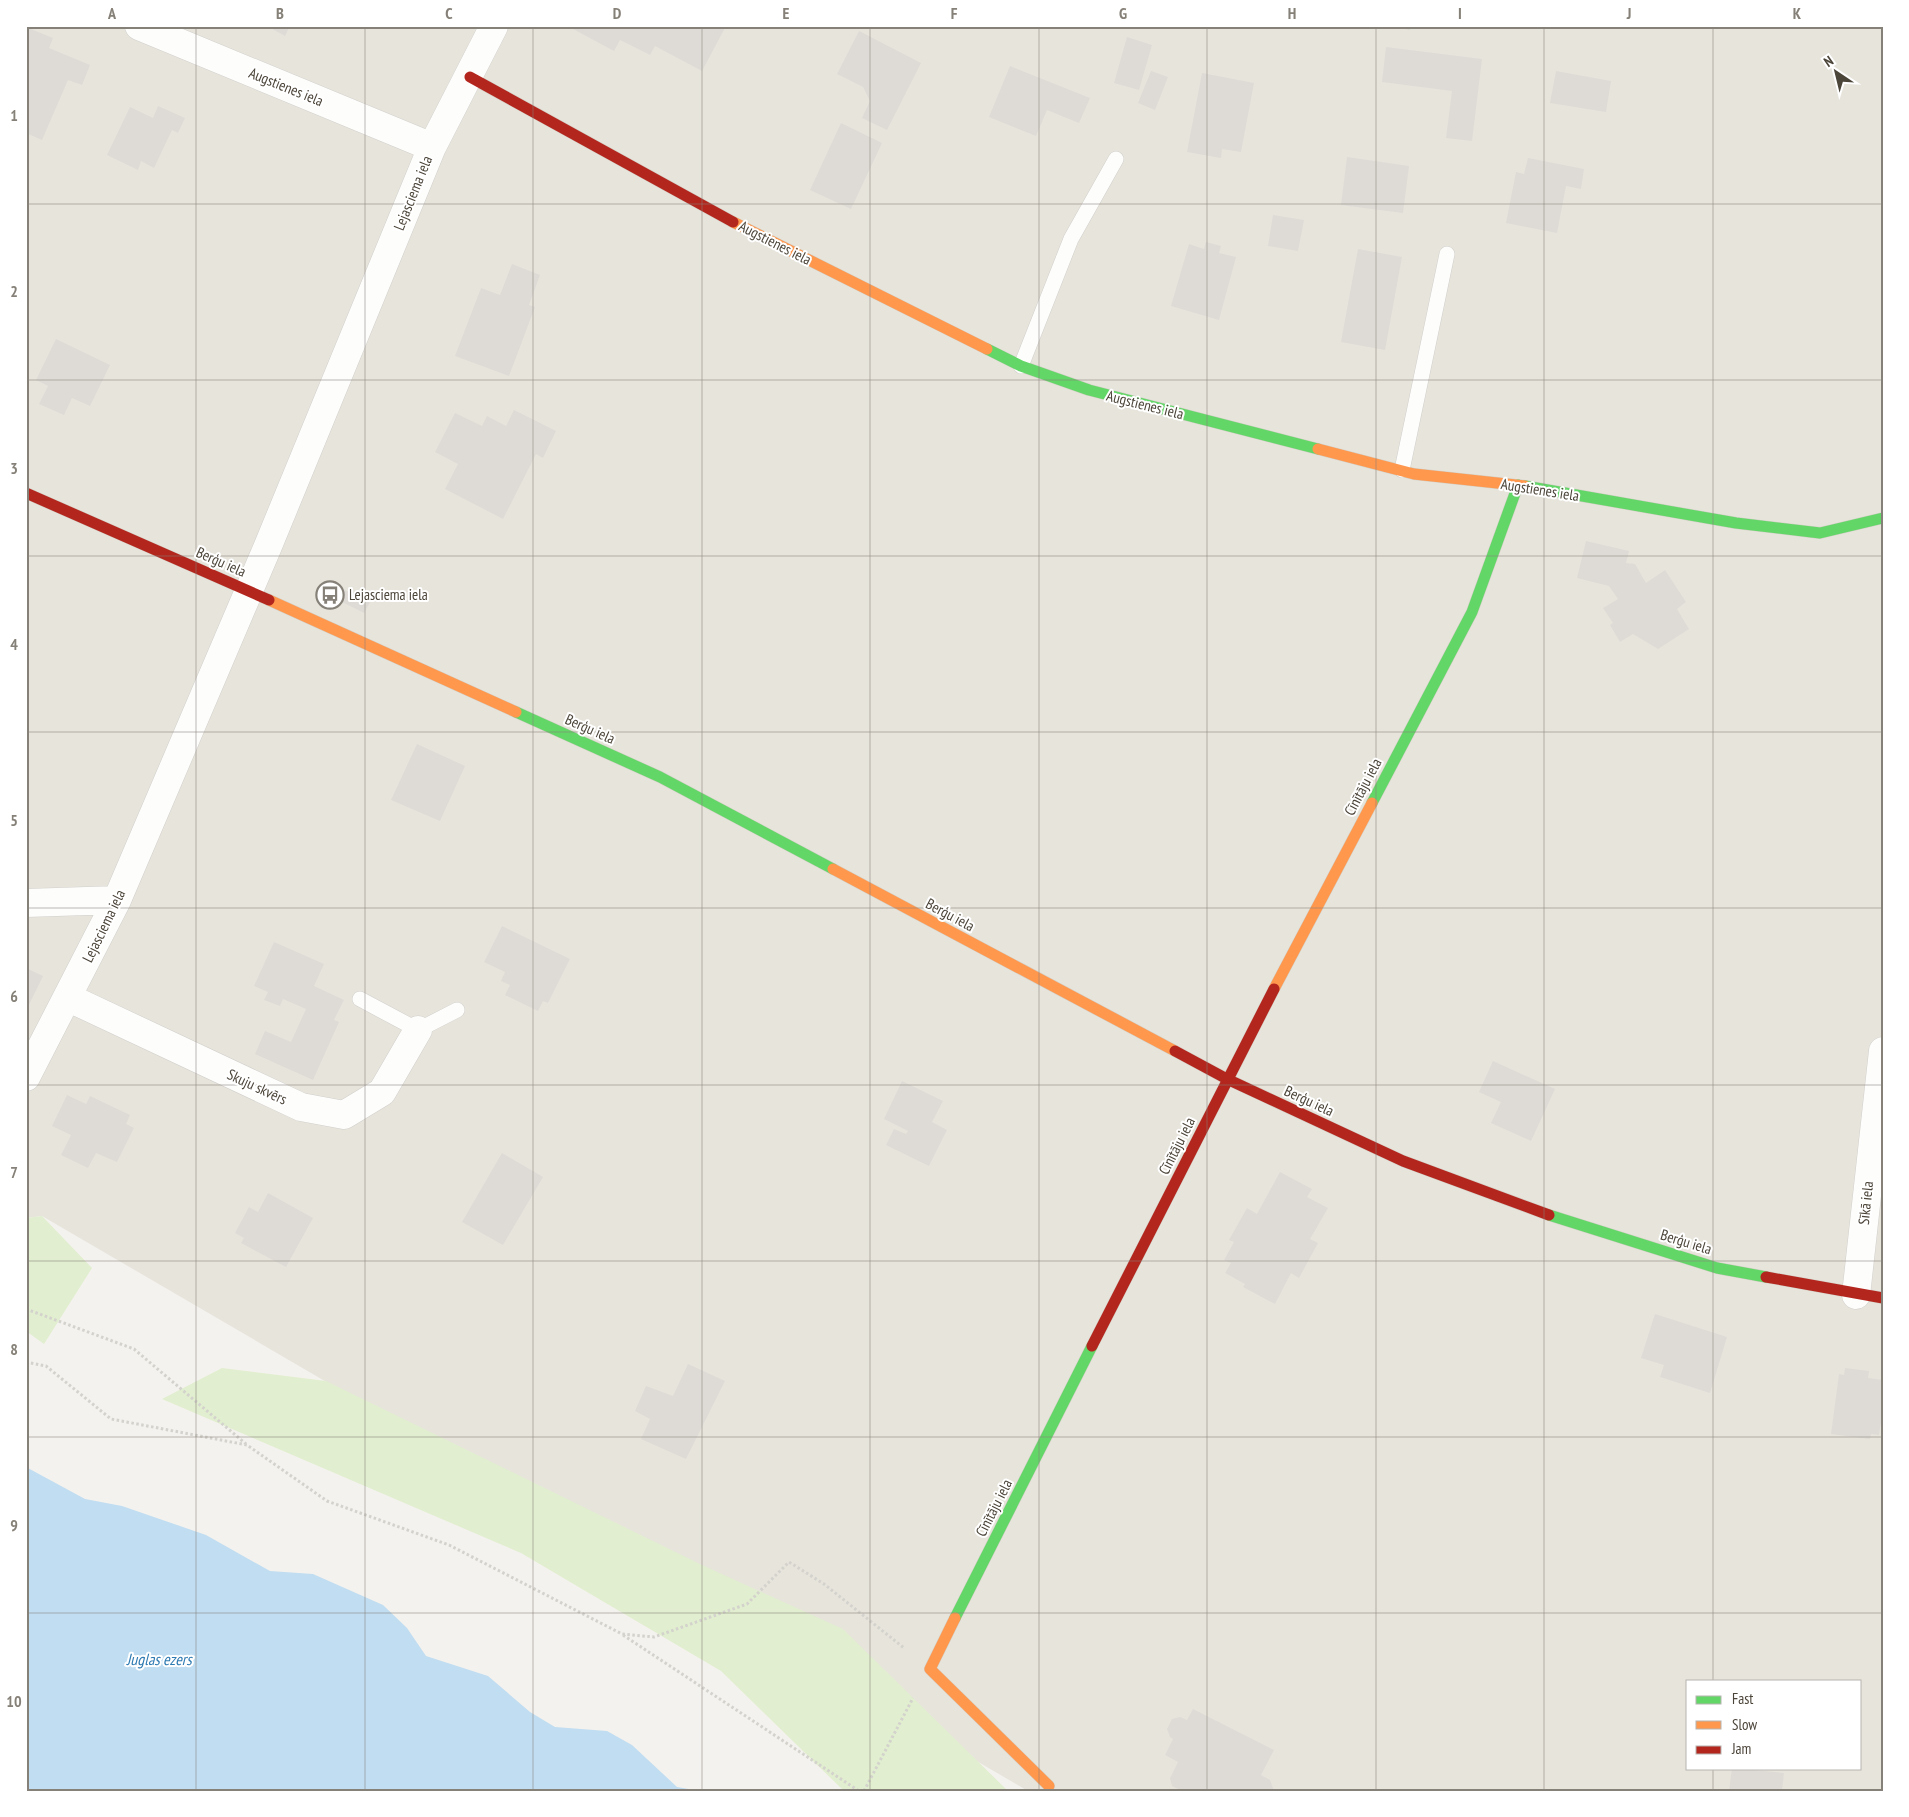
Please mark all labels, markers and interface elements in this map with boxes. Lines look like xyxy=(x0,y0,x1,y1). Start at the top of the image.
text: A xyxy=(107,3,117,23)
text: B xyxy=(276,3,284,23)
text: C xyxy=(445,3,453,23)
text: D xyxy=(613,3,622,23)
text: E xyxy=(783,3,790,23)
text: F xyxy=(951,3,958,23)
text: G xyxy=(1119,3,1127,23)
text: H xyxy=(1288,3,1296,23)
text: I xyxy=(1458,3,1462,23)
text: J xyxy=(1626,3,1631,23)
text: K xyxy=(1793,3,1802,23)
north arrow xyxy=(1812,48,1862,98)
text: N xyxy=(1820,52,1837,71)
street label: Augstienes iela xyxy=(246,63,326,110)
text: 1 xyxy=(10,105,18,125)
street label: Lejasciema iela xyxy=(389,153,436,233)
street label: Augstienes iela xyxy=(736,216,815,269)
text: 2 xyxy=(10,281,18,301)
street label: Augstienes iela xyxy=(1105,386,1186,423)
text: 3 xyxy=(10,458,18,478)
street label: Augstienes iela xyxy=(1500,474,1580,505)
street label: Berģu iela xyxy=(193,542,249,581)
bus stop icon: Lejasciema iela xyxy=(315,580,345,610)
place label: Lejasciema iela xyxy=(349,585,428,604)
text: 4 xyxy=(10,634,18,654)
street label: Berģu iela xyxy=(562,709,618,748)
street label: Cīnītāju iela xyxy=(1340,755,1385,819)
text: 5 xyxy=(10,810,18,830)
street label: Lejasciema iela xyxy=(78,886,129,965)
street label: Berģu iela xyxy=(923,894,978,935)
text: 6 xyxy=(10,986,18,1006)
street label: Skuju skvērs xyxy=(224,1064,290,1109)
street label: Berģu iela xyxy=(1281,1081,1337,1120)
street label: Cīnītāju iela xyxy=(1154,1114,1199,1178)
text: 7 xyxy=(10,1162,18,1182)
street label: Sīkā iela xyxy=(1854,1180,1877,1226)
street label: Berģu iela xyxy=(1658,1225,1714,1258)
text: 8 xyxy=(10,1339,18,1359)
street label: Cīnītāju iela xyxy=(971,1476,1016,1540)
text: 9 xyxy=(10,1515,18,1535)
water label: Juglas ezers xyxy=(125,1649,193,1669)
legend xyxy=(1686,1680,1862,1770)
text: Fast xyxy=(1732,1689,1753,1708)
text: 10 xyxy=(6,1691,22,1711)
text: Slow xyxy=(1732,1715,1757,1734)
text: Jam xyxy=(1731,1739,1751,1758)

